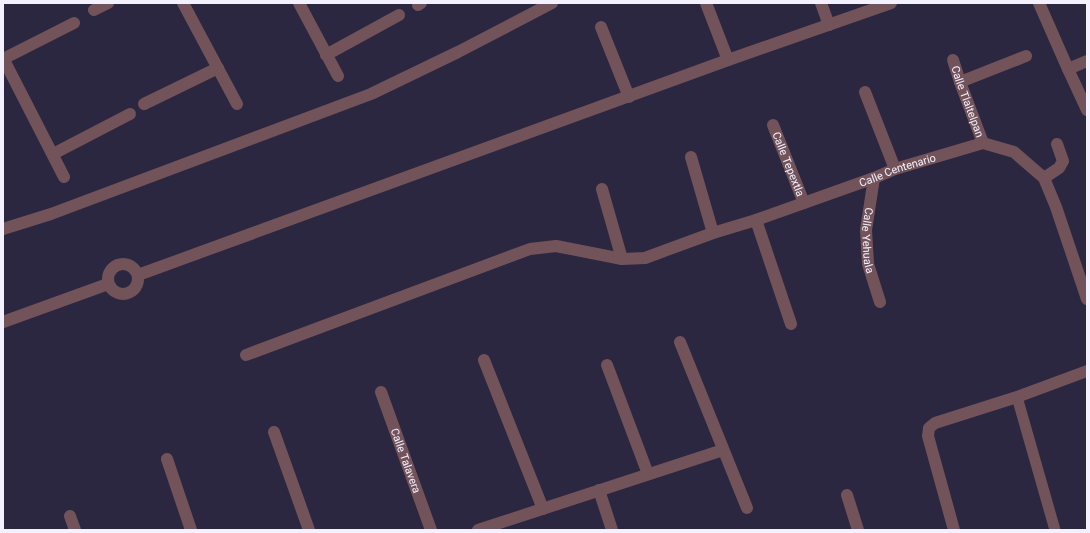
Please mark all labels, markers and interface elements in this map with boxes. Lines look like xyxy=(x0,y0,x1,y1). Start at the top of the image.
street label: Calle Tlaltelpan xyxy=(948,64,986,139)
street label: Calle Tepextla xyxy=(769,130,807,198)
street label: Calle Centenario xyxy=(857,151,937,190)
street label: Calle Yehuala xyxy=(859,207,877,275)
street label: Calle Talavera xyxy=(388,427,423,495)

